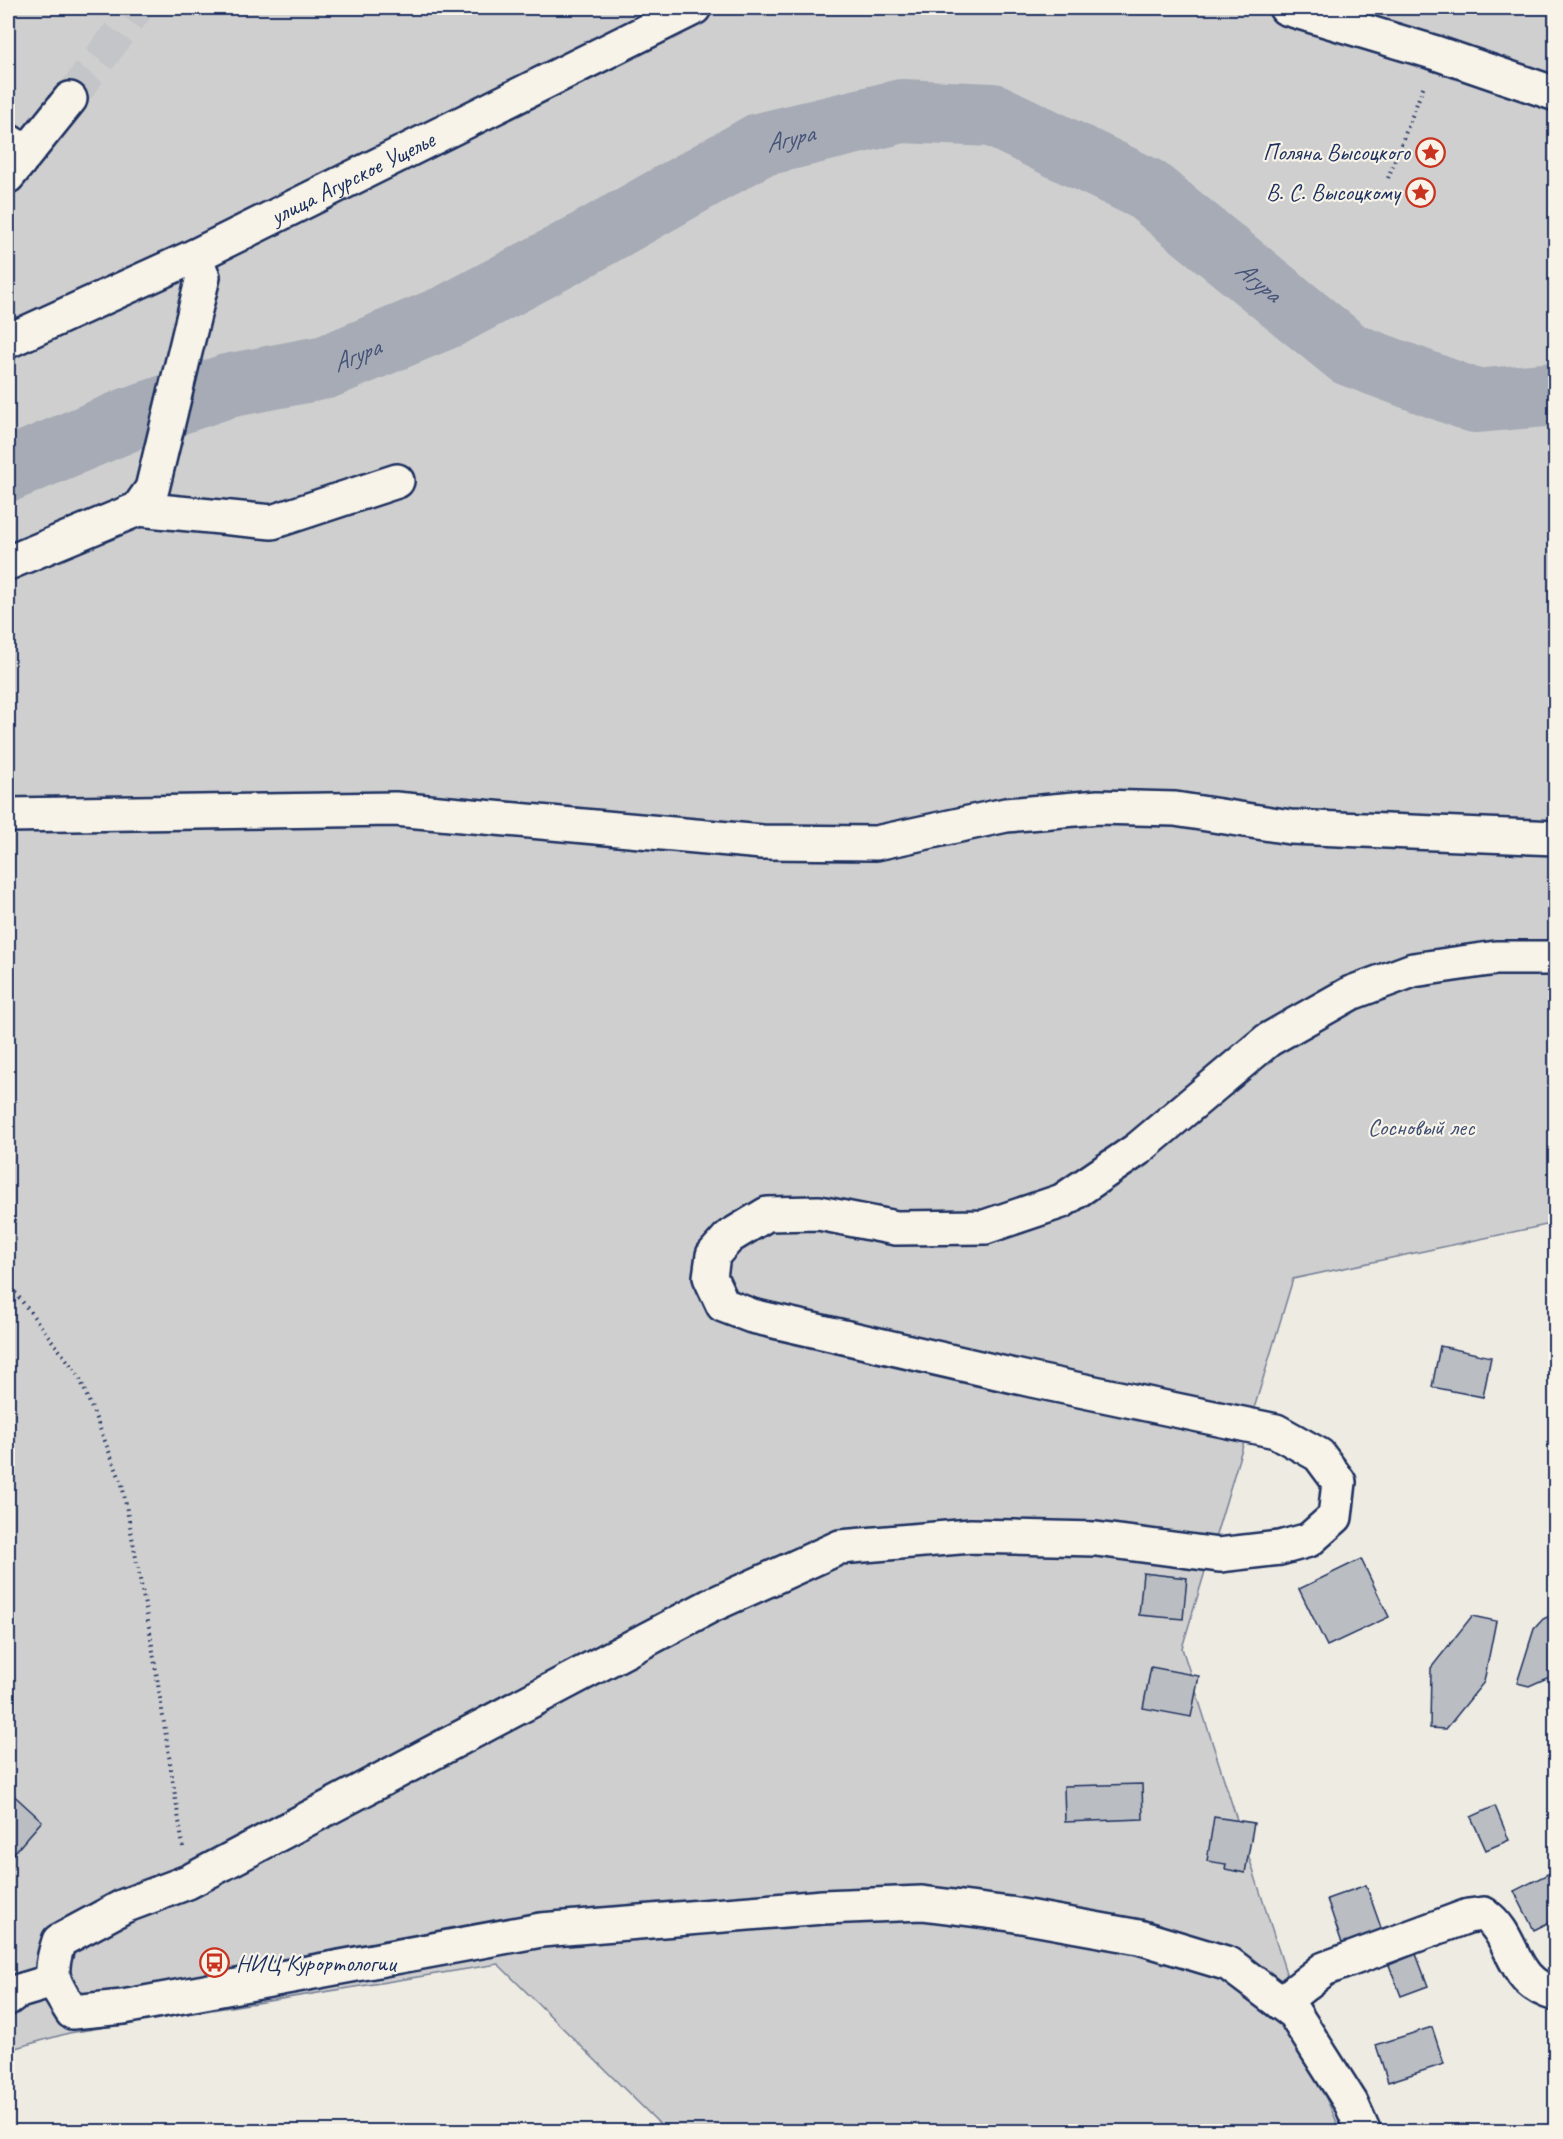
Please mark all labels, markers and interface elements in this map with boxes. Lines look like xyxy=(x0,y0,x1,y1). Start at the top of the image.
water label: Агура xyxy=(762,115,820,159)
street label: улица Агурское Ущелье xyxy=(263,124,441,232)
place icon: Поляна Высоцкого xyxy=(1415,136,1447,168)
place label: Поляна Высоцкого xyxy=(1263,137,1412,167)
place icon: В. С. Высоцкому xyxy=(1405,176,1437,208)
place label: В. С. Высоцкому xyxy=(1266,177,1402,207)
water label: Агура xyxy=(1229,252,1290,310)
water label: Агура xyxy=(327,329,387,379)
park label: Сосновый лес xyxy=(1368,1112,1476,1142)
bus stop icon: НИЦ Курортологии xyxy=(199,1947,231,1979)
place label: НИЦ Курортологии xyxy=(236,1948,398,1978)

